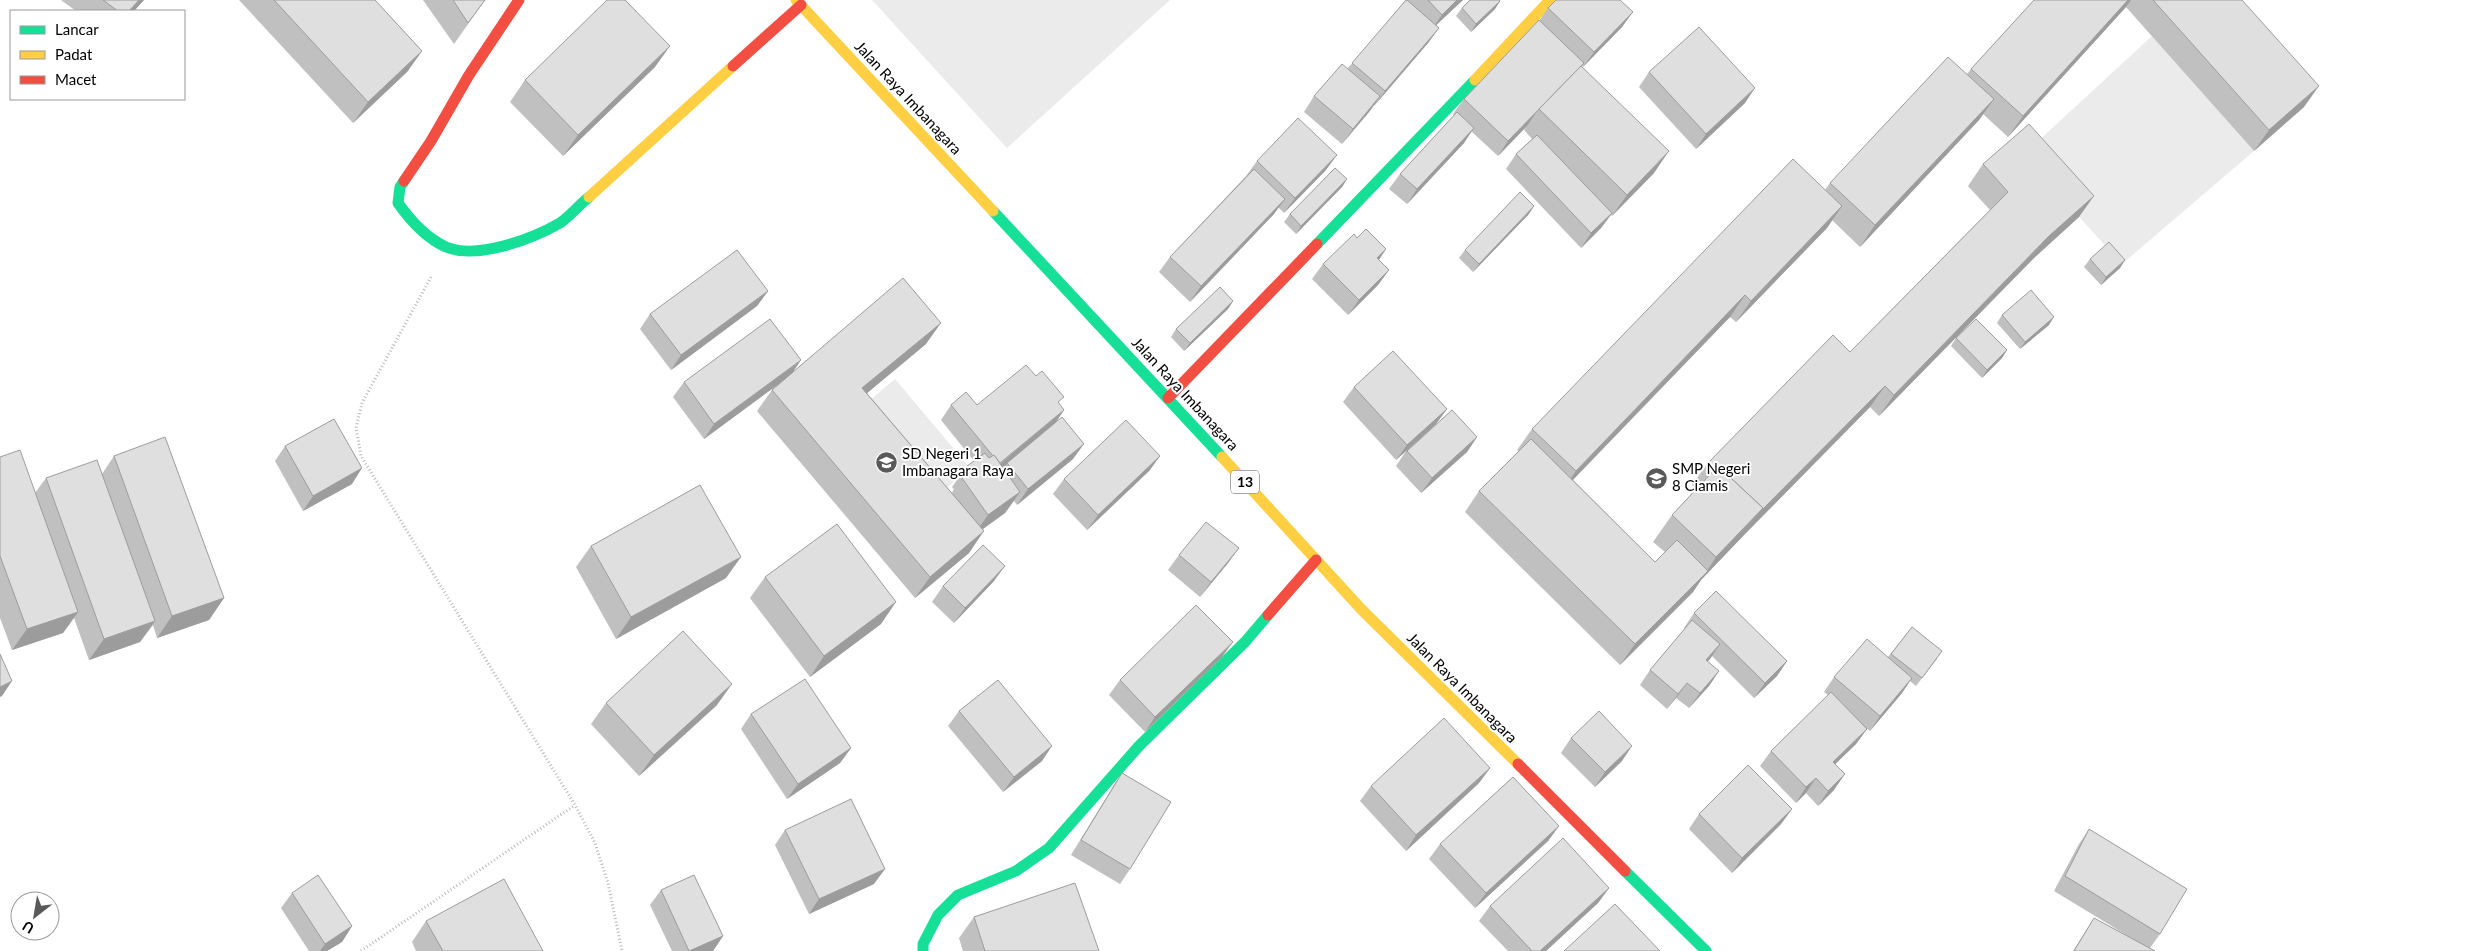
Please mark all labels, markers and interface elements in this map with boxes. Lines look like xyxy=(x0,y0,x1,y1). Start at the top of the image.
legend xyxy=(10,10,185,100)
text: Lancar xyxy=(55,20,99,38)
street label: Jalan Raya Imbanagara xyxy=(852,37,966,158)
text: Padat xyxy=(55,45,93,63)
text: Macet xyxy=(55,70,97,88)
street label: Jalan Raya Imbanagara xyxy=(1129,333,1243,454)
place label: SD Negeri 1 Imbanagara Raya xyxy=(902,444,1014,479)
school or university icon: SD Negeri 1 Imbanagara Raya xyxy=(874,451,898,475)
place label: SMP Negeri 8 Ciamis xyxy=(1672,459,1750,494)
school or university icon: SMP Negeri 8 Ciamis xyxy=(1644,466,1668,490)
road number: 13 xyxy=(1231,471,1259,494)
street label: Jalan Raya Imbanagara xyxy=(1404,628,1522,746)
north arrow xyxy=(10,891,60,941)
text: U xyxy=(19,918,37,938)

